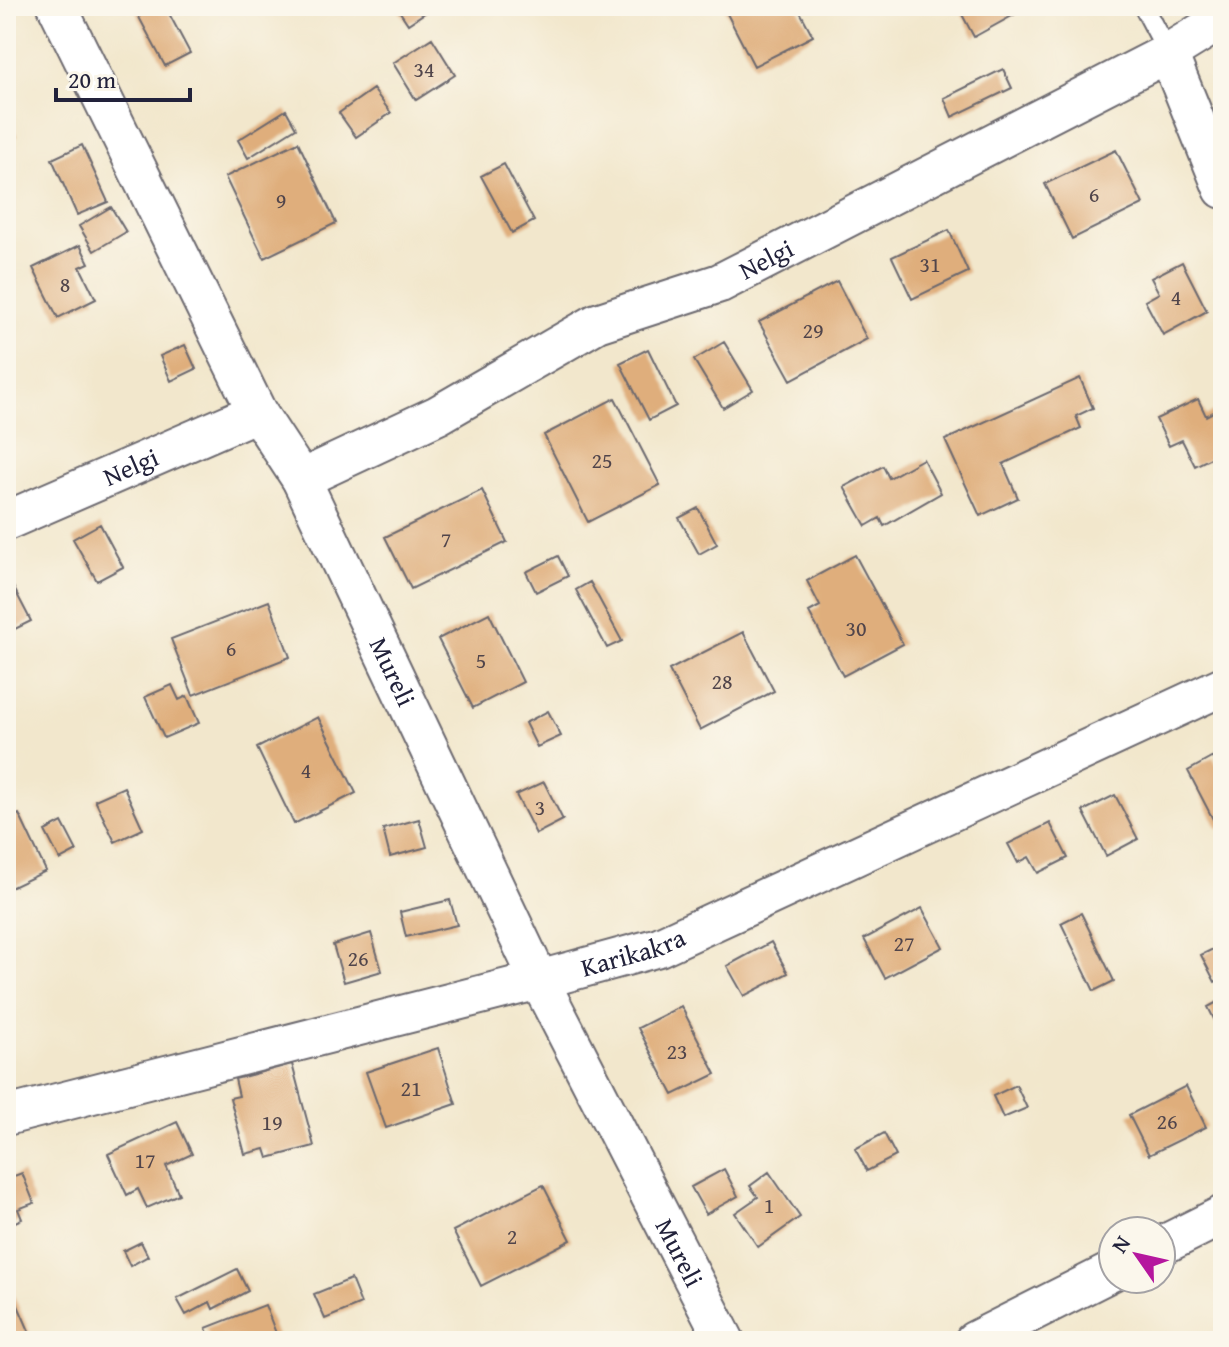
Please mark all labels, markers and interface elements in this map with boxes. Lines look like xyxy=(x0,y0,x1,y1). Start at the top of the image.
scale bar xyxy=(56,52,190,102)
house number: 34 xyxy=(413,53,435,85)
text: 20 m xyxy=(68,62,116,97)
house number: 6 xyxy=(1089,178,1099,210)
house number: 9 xyxy=(276,184,286,216)
street label: Nelgi xyxy=(732,229,800,289)
house number: 31 xyxy=(919,248,941,280)
house number: 8 xyxy=(60,268,70,300)
house number: 4 xyxy=(1171,281,1181,313)
house number: 29 xyxy=(802,314,824,346)
street label: Nelgi xyxy=(97,437,164,496)
house number: 25 xyxy=(591,444,613,476)
house number: 7 xyxy=(441,523,451,555)
house number: 30 xyxy=(845,612,867,644)
street label: Mureli xyxy=(360,630,426,713)
house number: 6 xyxy=(226,632,236,664)
house number: 5 xyxy=(476,644,486,676)
house number: 28 xyxy=(711,665,733,697)
house number: 4 xyxy=(301,754,311,786)
house number: 3 xyxy=(535,791,545,823)
street label: Karikakra xyxy=(576,917,692,987)
house number: 27 xyxy=(893,927,915,959)
house number: 26 xyxy=(347,942,369,974)
house number: 23 xyxy=(666,1035,688,1067)
house number: 21 xyxy=(400,1072,422,1104)
house number: 26 xyxy=(1156,1105,1178,1137)
house number: 19 xyxy=(261,1106,283,1138)
house number: 17 xyxy=(134,1144,156,1176)
house number: 1 xyxy=(764,1189,774,1221)
street label: Mureli xyxy=(646,1211,714,1294)
north arrow xyxy=(1097,1215,1177,1295)
house number: 2 xyxy=(507,1220,517,1252)
text: N xyxy=(1103,1229,1138,1259)

